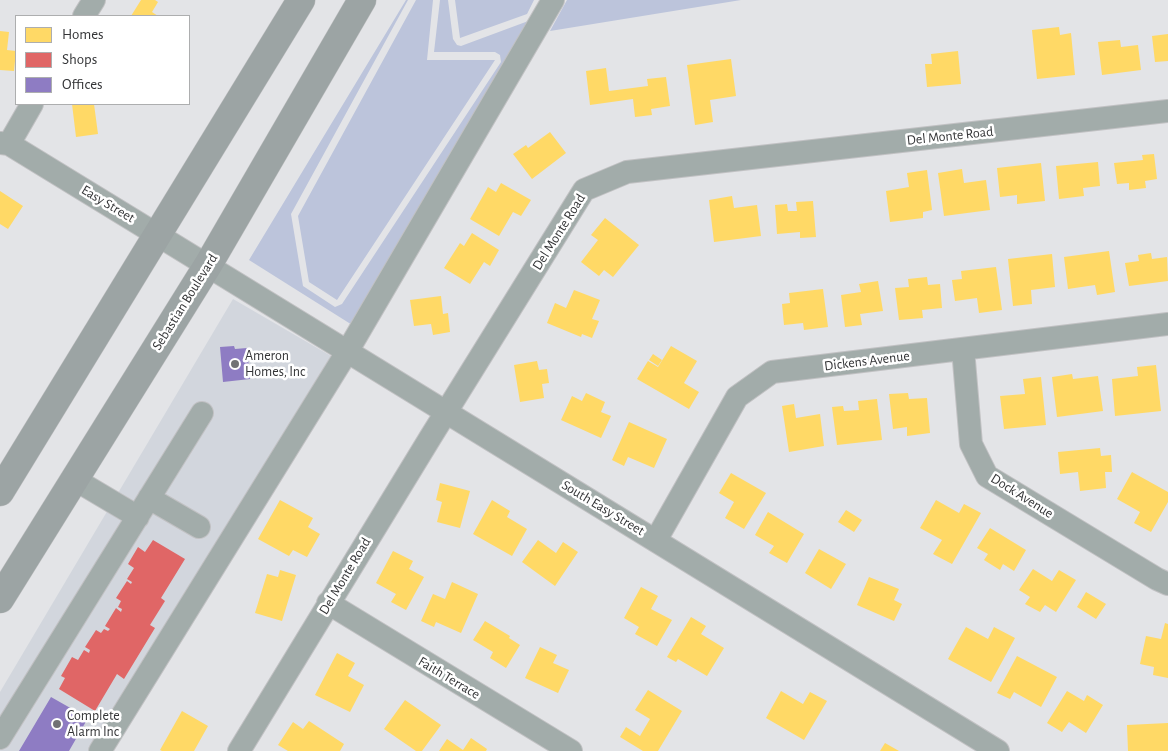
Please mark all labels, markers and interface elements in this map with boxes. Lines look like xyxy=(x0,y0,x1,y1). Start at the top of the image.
legend xyxy=(15,15,190,105)
text: Homes xyxy=(62,27,104,42)
text: Shops xyxy=(62,52,97,67)
text: Offices xyxy=(62,77,103,92)
street label: Del Monte Road xyxy=(906,123,994,149)
street label: Easy Street xyxy=(78,182,138,226)
street label: Del Monte Road xyxy=(529,191,589,273)
street label: Sebastian Boulevard xyxy=(149,251,221,353)
street label: Dickens Avenue xyxy=(823,347,911,375)
place label: Ameron Homes, Inc xyxy=(245,348,305,381)
marker: Ameron Homes, Inc xyxy=(229,358,241,370)
street label: Dock Avenue xyxy=(988,470,1056,522)
street label: South Easy Street xyxy=(558,477,648,539)
street label: Del Monte Road xyxy=(315,534,375,618)
street label: Faith Terrace xyxy=(415,653,483,703)
place label: Complete Alarm Inc xyxy=(67,708,120,740)
marker: Complete Alarm Inc xyxy=(51,718,63,730)

